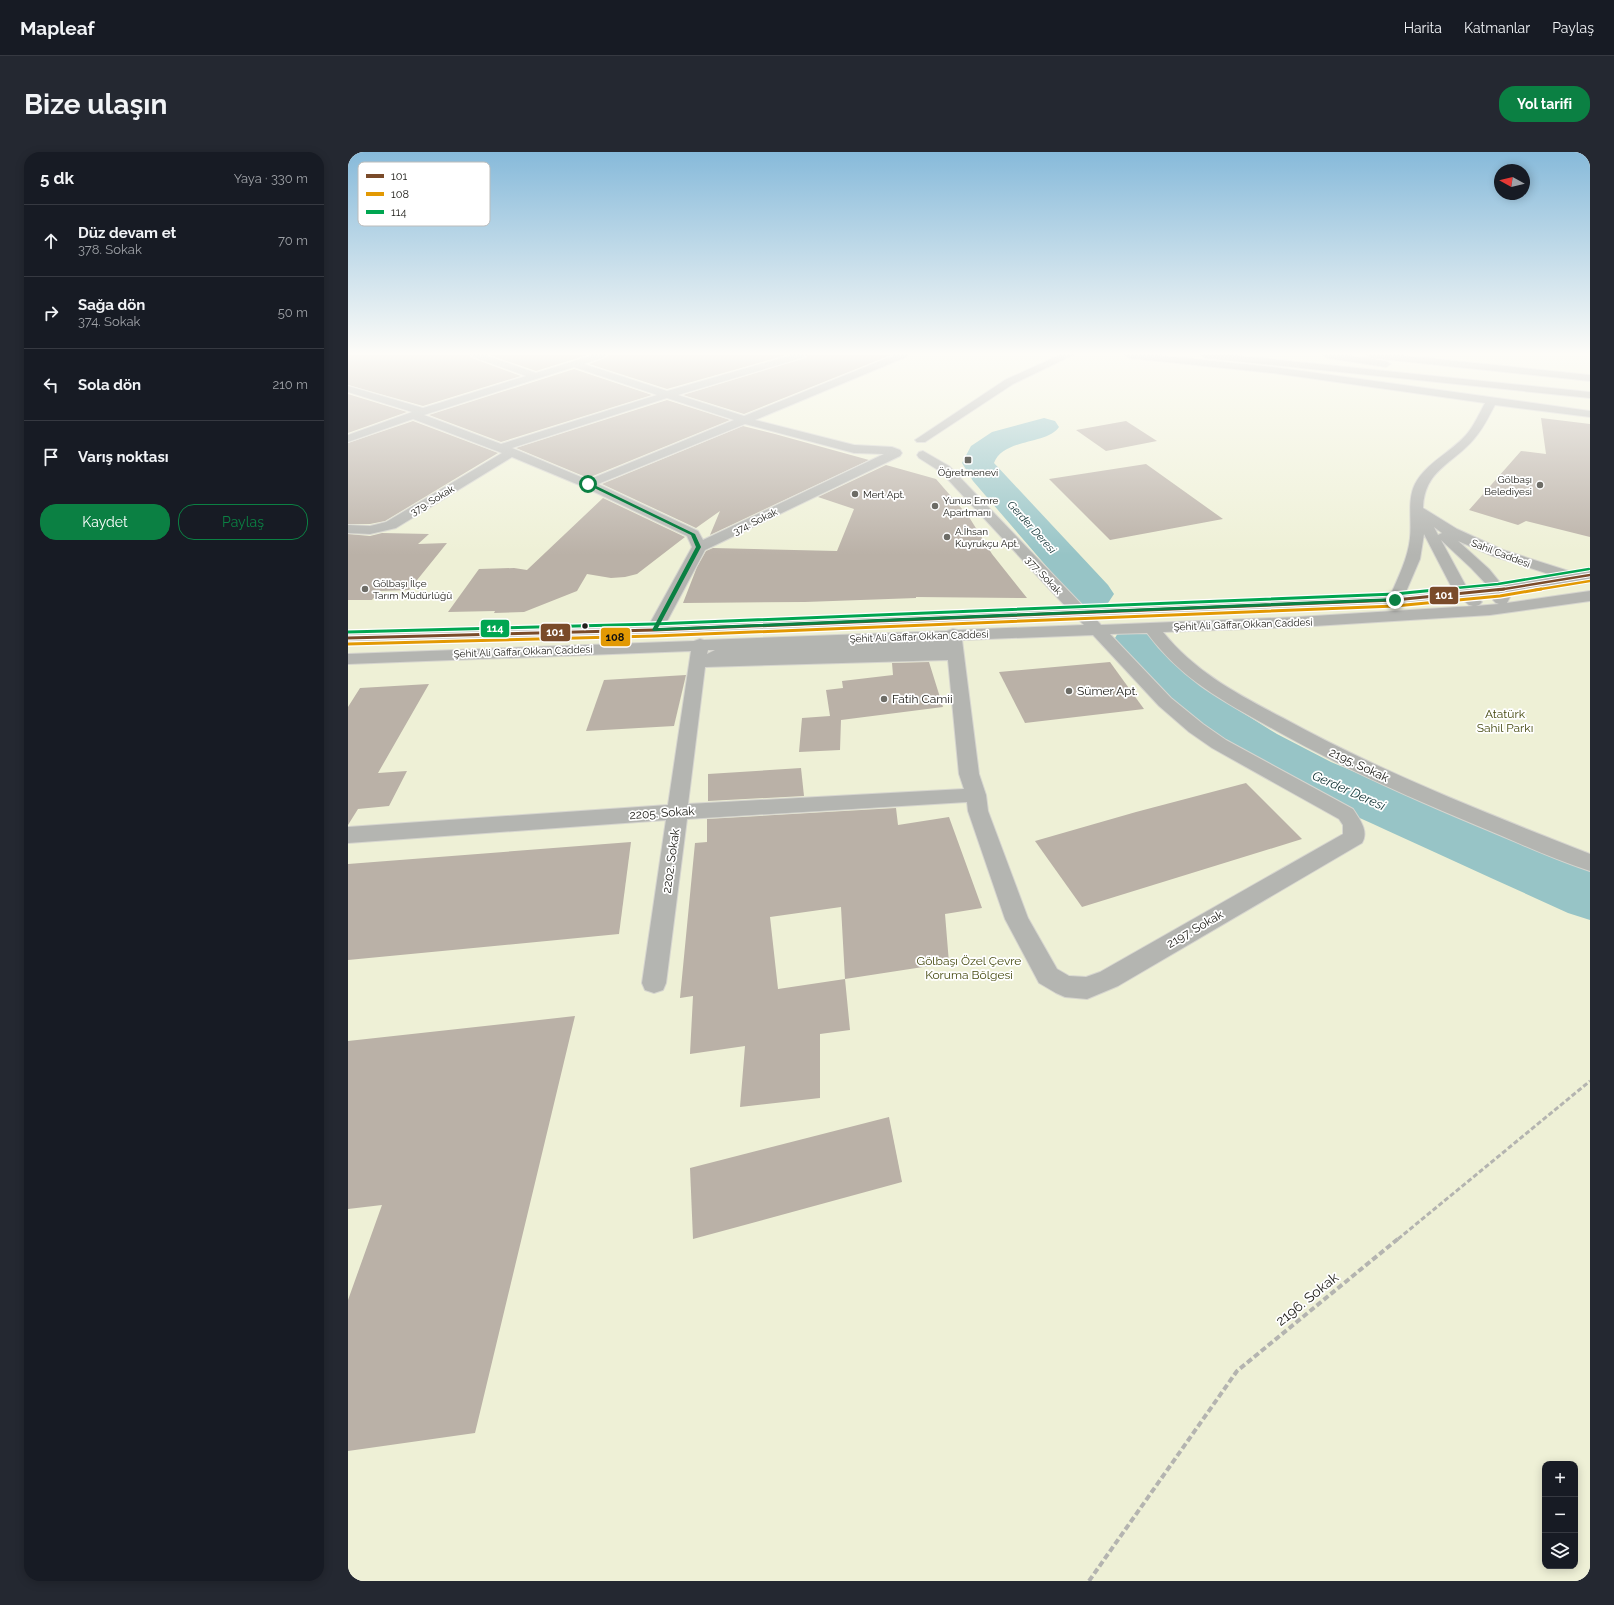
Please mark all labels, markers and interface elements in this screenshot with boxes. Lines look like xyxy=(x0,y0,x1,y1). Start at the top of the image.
text: Mapleaf xyxy=(20,17,95,39)
text: Harita xyxy=(1404,20,1442,36)
text: Katmanlar xyxy=(1464,20,1530,36)
text: Paylaş xyxy=(1552,20,1594,36)
button: Yol tarifi xyxy=(1499,86,1590,122)
text: Bize ulaşın xyxy=(24,88,167,121)
legend xyxy=(358,162,490,226)
north arrow xyxy=(1494,164,1530,200)
text: 5 dk xyxy=(40,168,74,188)
text: 101 xyxy=(391,170,407,183)
text: Yaya · 330 m xyxy=(234,171,308,186)
text: 108 xyxy=(391,188,409,201)
text: 114 xyxy=(391,206,406,219)
text: Düz devam et xyxy=(78,224,176,242)
icon: ahead xyxy=(40,230,62,252)
text: 70 m xyxy=(278,233,308,248)
text: 378. Sokak xyxy=(78,242,142,257)
text: Sağa dön xyxy=(78,296,145,314)
icon: right xyxy=(40,302,62,324)
text: 50 m xyxy=(278,305,308,320)
text: 374. Sokak xyxy=(78,314,141,329)
icon: left xyxy=(40,374,62,396)
text: Sola dön xyxy=(78,376,141,394)
text: 210 m xyxy=(272,377,308,392)
icon: arrive xyxy=(40,446,62,468)
text: Varış noktası xyxy=(78,448,169,466)
marker: Öğretmenevi xyxy=(963,455,973,465)
place label: Öğretmenevi xyxy=(938,467,998,478)
place label: Gölbaşı Belediyesi xyxy=(1484,474,1532,497)
route start xyxy=(579,475,597,493)
marker: Gölbaşı Belediyesi xyxy=(1535,480,1545,490)
street label: 379. Sokak xyxy=(408,483,457,518)
marker: Mert Apt. xyxy=(850,489,860,499)
place label: Mert Apt. xyxy=(863,489,905,500)
place label: Yunus Emre Apartmanı xyxy=(943,495,999,518)
water label: Gerder Deresi xyxy=(1005,498,1059,557)
marker: Yunus Emre Apartmanı xyxy=(930,501,940,511)
button: Kaydet xyxy=(40,504,170,540)
button: Paylaş xyxy=(178,504,308,540)
street label: 374. Sokak xyxy=(731,506,780,537)
place label: A.İhsan Kuyrukçu Apt. xyxy=(955,526,1019,549)
marker: A.İhsan Kuyrukçu Apt. xyxy=(942,532,952,542)
street label: Sahil Caddesi xyxy=(1470,537,1532,570)
street label: 377. Sokak xyxy=(1023,554,1064,597)
place label: Gölbaşı İlçe Tarım Müdürlüğü xyxy=(373,578,452,601)
marker: Gölbaşı İlçe Tarım Müdürlüğü xyxy=(360,584,370,594)
line badge: 101 xyxy=(1429,586,1459,605)
text: 101 xyxy=(1435,589,1453,602)
route end xyxy=(1386,591,1404,609)
street label: Şehit Ali Gaffar Okkan Caddesi xyxy=(1173,617,1313,632)
line badge: 114 xyxy=(480,619,510,638)
unlabelled marker xyxy=(580,621,590,631)
text: 114 xyxy=(486,622,504,635)
line badge: 101 xyxy=(540,623,571,642)
text: 101 xyxy=(546,626,564,639)
line badge: 108 xyxy=(600,627,631,647)
street label: Şehit Ali Gaffar Okkan Caddesi xyxy=(849,629,989,644)
text: 108 xyxy=(606,631,625,644)
street label: Şehit Ali Gaffar Okkan Caddesi xyxy=(453,644,593,659)
place label: Sümer Apt. xyxy=(1077,684,1138,698)
marker: Sümer Apt. xyxy=(1064,686,1074,696)
place label: Fatih Camii xyxy=(892,692,953,706)
marker: Fatih Camii xyxy=(879,694,889,704)
park label: Atatürk Sahil Parkı xyxy=(1477,707,1533,735)
street label: 2195. Sokak xyxy=(1327,745,1392,785)
water label: Gerder Deresi xyxy=(1310,768,1388,813)
street label: 2205. Sokak xyxy=(629,804,696,822)
street label: 2202. Sokak xyxy=(660,827,683,894)
street label: 2197. Sokak xyxy=(1164,907,1226,951)
park label: Gölbaşı Özel Çevre Koruma Bölgesi xyxy=(917,954,1021,982)
street label: 2196. Sokak xyxy=(1273,1269,1342,1329)
map controls xyxy=(1542,1461,1578,1569)
button: + xyxy=(1542,1461,1578,1497)
button: − xyxy=(1542,1497,1578,1533)
button: layers xyxy=(1542,1533,1578,1569)

